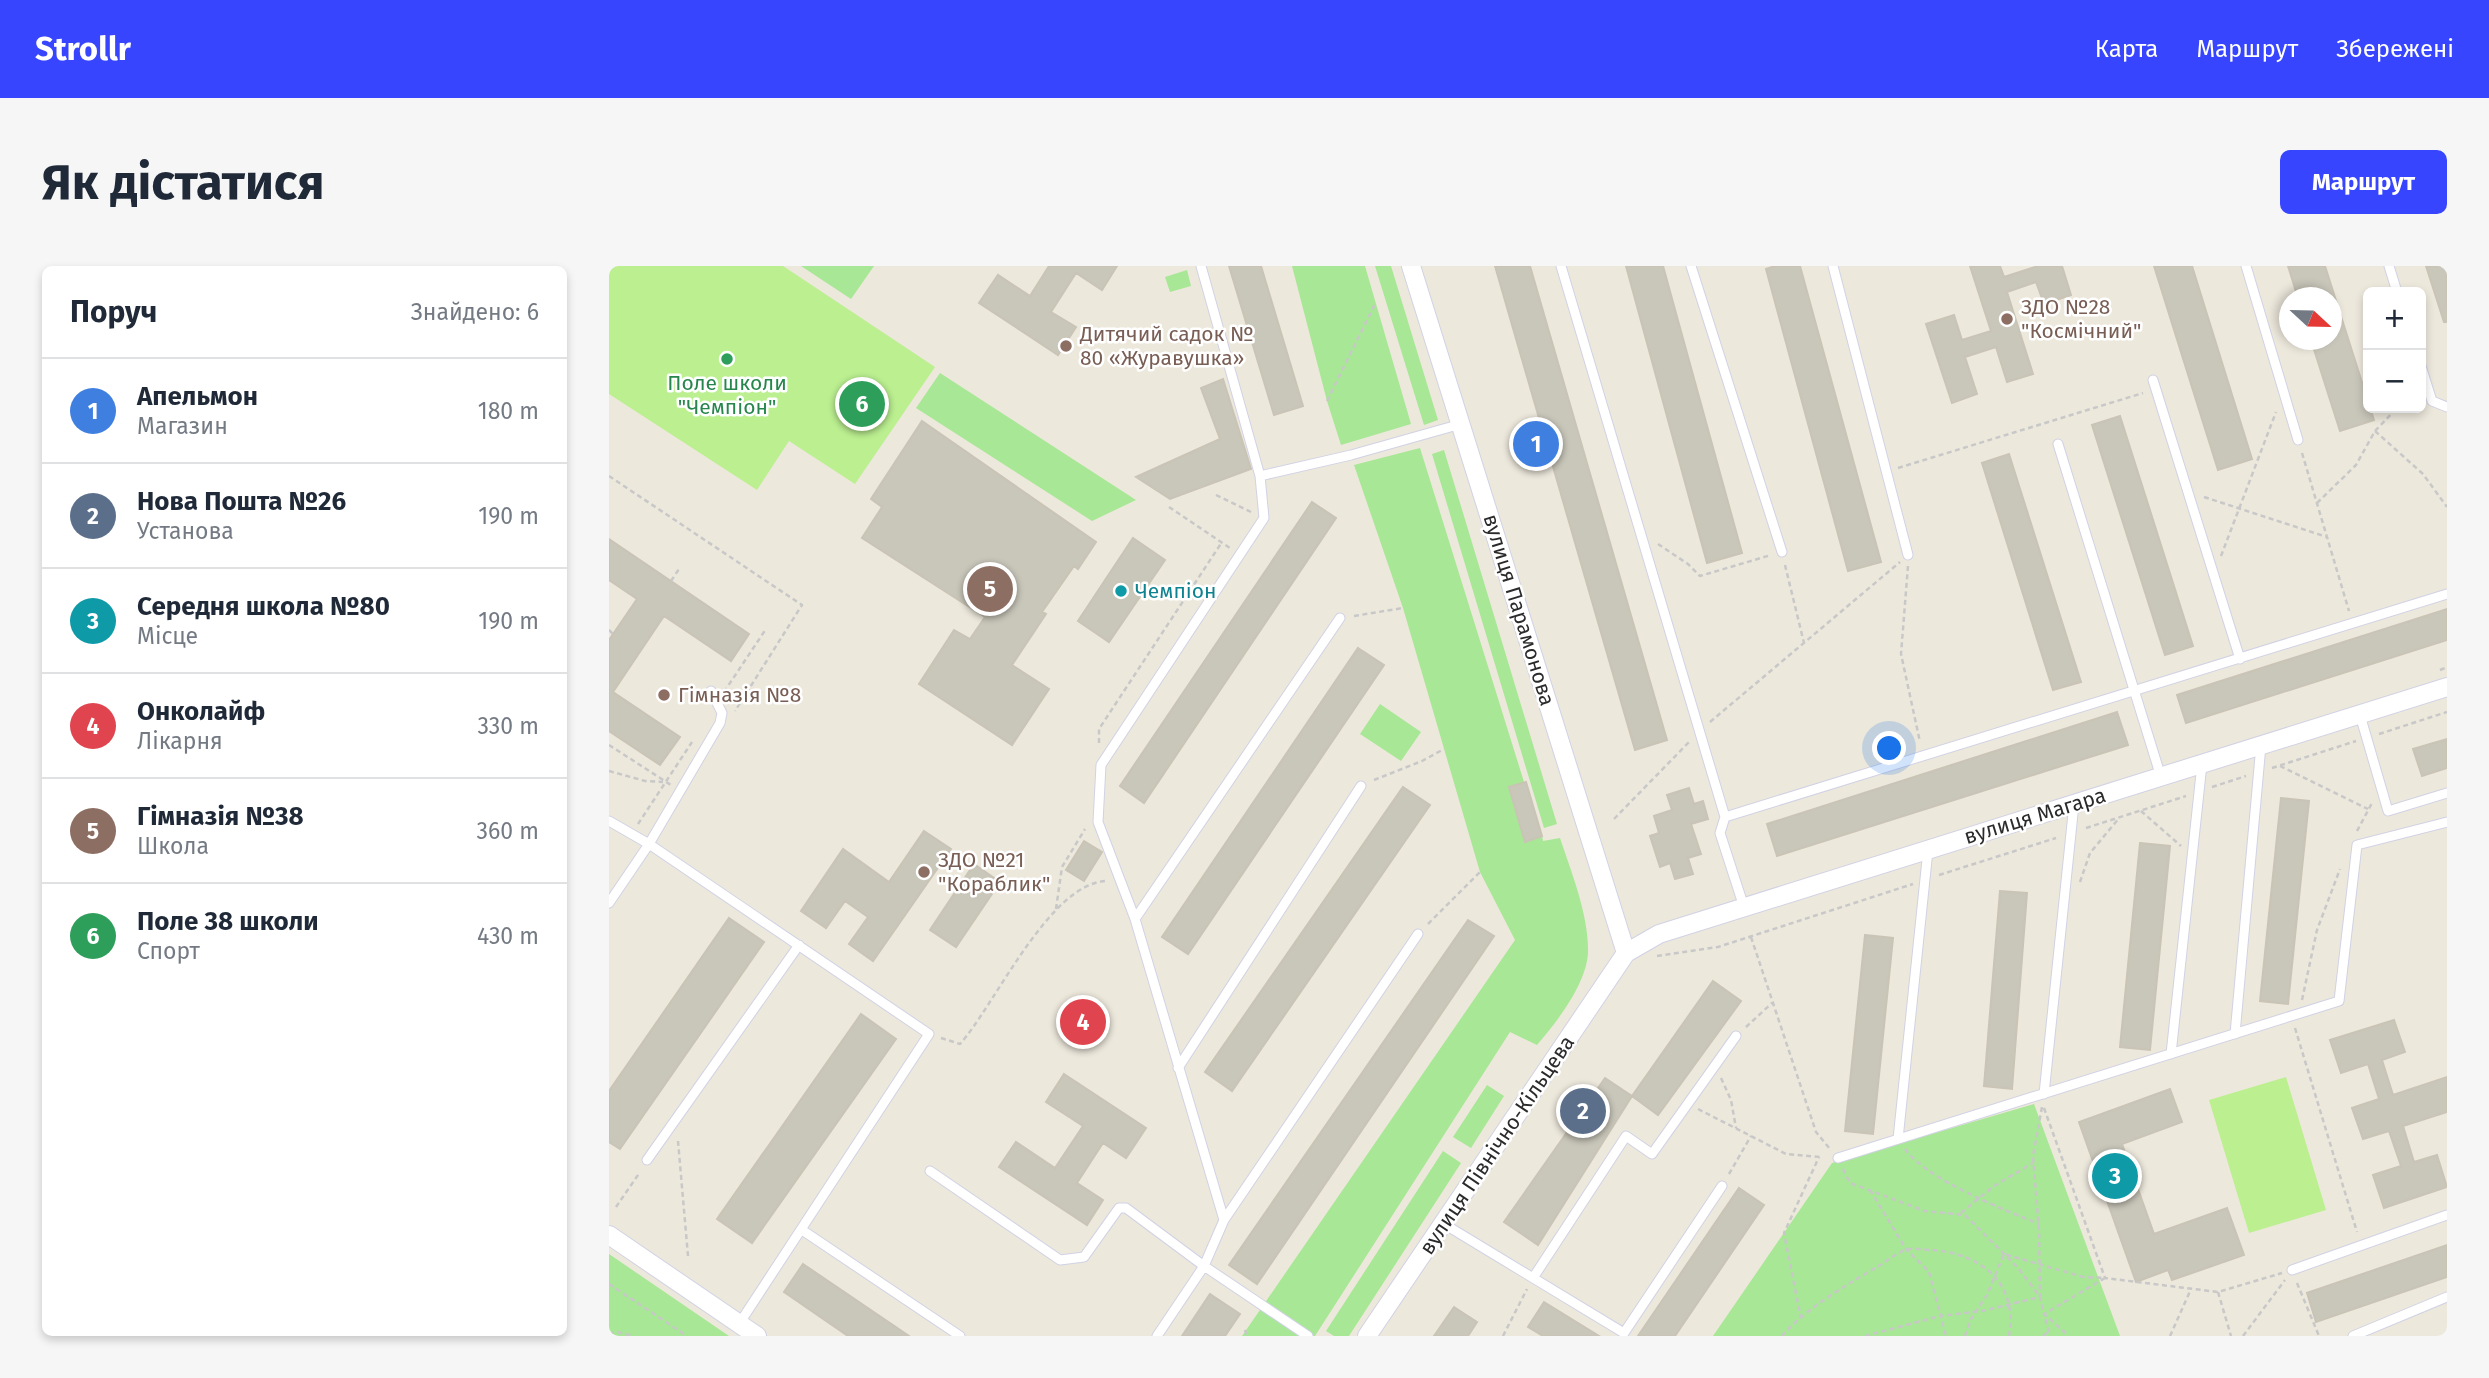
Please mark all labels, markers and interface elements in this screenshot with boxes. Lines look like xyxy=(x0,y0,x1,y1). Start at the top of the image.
text: Strollr xyxy=(35,29,131,69)
text: Карта xyxy=(2095,35,2158,63)
text: Маршрут xyxy=(2196,35,2298,63)
text: Збережені xyxy=(2336,35,2454,63)
button: Маршрут xyxy=(2280,150,2447,214)
text: Як дістатися xyxy=(42,153,325,212)
north arrow xyxy=(2279,287,2342,350)
map controls xyxy=(2363,287,2426,413)
button: + xyxy=(2363,287,2426,350)
text: Поруч xyxy=(70,294,157,330)
place label: ЗДО №28 "Космічний" xyxy=(2021,294,2141,344)
text: Знайдено: 6 xyxy=(411,298,539,326)
marker: ЗДО №28 "Космічний" xyxy=(1999,311,2015,327)
place label: Дитячий садок № 80 «Журавушка» xyxy=(1079,321,1254,371)
marker: Дитячий садок № 80 «Журавушка» xyxy=(1058,338,1074,354)
button: − xyxy=(2363,350,2426,413)
marker: Поле школи "Чемпіон" xyxy=(719,351,735,367)
place label: Поле школи "Чемпіон" xyxy=(667,370,787,420)
pin: 6 xyxy=(839,378,885,430)
text: Апельмон xyxy=(137,381,258,412)
text: 1 xyxy=(88,397,98,425)
text: 180 m xyxy=(478,397,539,425)
text: Магазин xyxy=(137,412,228,440)
pin: 1 xyxy=(1513,418,1559,470)
text: Нова Пошта №26 xyxy=(137,486,346,517)
text: 2 xyxy=(87,502,99,530)
text: 190 m xyxy=(478,502,539,530)
street label: вулиця Парамонова xyxy=(1477,511,1561,709)
text: Установа xyxy=(137,517,234,545)
pin: 5 xyxy=(967,563,1013,615)
place label: Чемпіон xyxy=(1135,578,1216,604)
marker: Чемпіон xyxy=(1113,583,1129,599)
text: Середня школа №80 xyxy=(137,591,390,622)
text: 3 xyxy=(87,607,99,635)
text: 190 m xyxy=(478,607,539,635)
text: Місце xyxy=(137,622,198,650)
place label: Гімназія №8 xyxy=(678,682,801,708)
marker: Гімназія №8 xyxy=(656,687,672,703)
text: Онколайф xyxy=(137,696,265,727)
text: 4 xyxy=(87,712,100,740)
text: 330 m xyxy=(477,712,539,740)
text: Лікарня xyxy=(137,727,223,755)
your location xyxy=(1872,731,1906,765)
street label: вулиця Магара xyxy=(1961,782,2109,850)
text: Гімназія №38 xyxy=(137,801,304,832)
text: 5 xyxy=(87,817,99,845)
text: 360 m xyxy=(477,817,539,845)
text: Школа xyxy=(137,832,209,860)
place label: ЗДО №21 "Кораблик" xyxy=(938,847,1050,897)
marker: ЗДО №21 "Кораблик" xyxy=(916,864,932,880)
text: Поле 38 школи xyxy=(137,906,319,937)
text: 6 xyxy=(87,922,99,950)
text: 430 m xyxy=(477,922,539,950)
text: Спорт xyxy=(137,937,200,965)
pin: 4 xyxy=(1060,996,1106,1048)
street label: вулиця Північно-Кільцева xyxy=(1414,1031,1580,1259)
pin: 2 xyxy=(1560,1085,1606,1137)
pin: 3 xyxy=(2092,1150,2138,1202)

